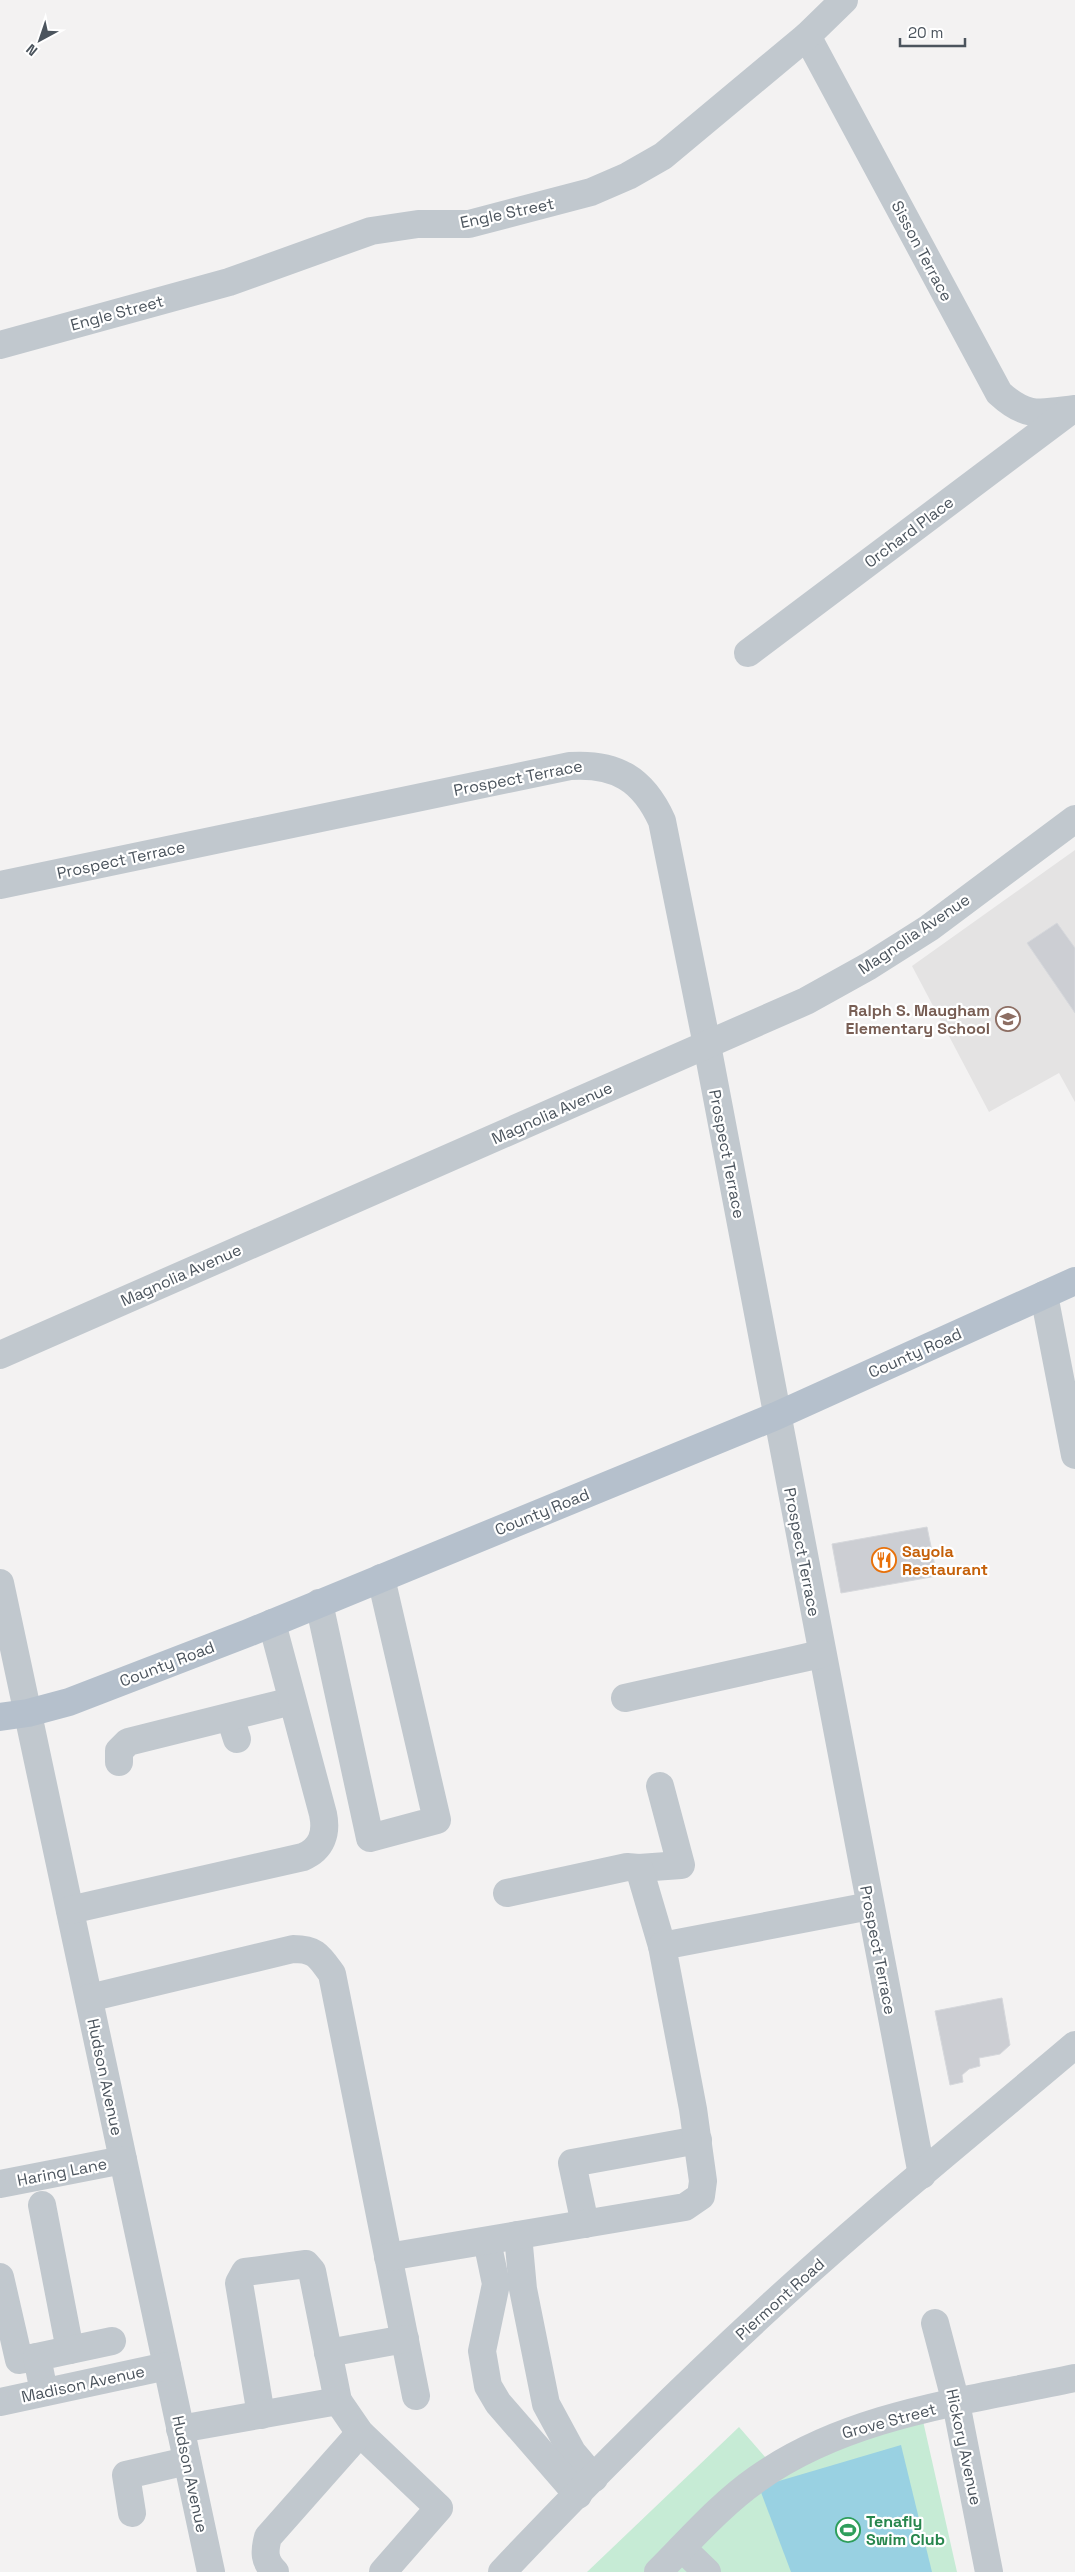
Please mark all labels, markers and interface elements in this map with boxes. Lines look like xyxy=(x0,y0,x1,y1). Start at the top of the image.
north arrow xyxy=(15,15,65,65)
scale bar xyxy=(900,15,965,47)
text: 20 m xyxy=(908,23,943,42)
text: N xyxy=(22,40,41,60)
street label: Engle Street xyxy=(458,193,556,233)
street label: Sisson Terrace xyxy=(887,197,957,305)
street label: Engle Street xyxy=(68,291,166,335)
street label: Orchard Place xyxy=(860,491,958,573)
street label: Prospect Terrace xyxy=(452,755,584,801)
street label: Prospect Terrace xyxy=(55,836,187,884)
street label: Magnolia Avenue xyxy=(854,889,974,979)
place label: Ralph S. Maugham Elementary School xyxy=(846,1000,990,1039)
school or university icon: Ralph S. Maugham Elementary School xyxy=(995,1006,1021,1032)
street label: Magnolia Avenue xyxy=(488,1077,616,1149)
street label: Prospect Terrace xyxy=(704,1088,750,1220)
street label: Magnolia Avenue xyxy=(117,1239,245,1311)
street label: County Road xyxy=(865,1323,965,1383)
street label: County Road xyxy=(492,1484,592,1540)
street label: Prospect Terrace xyxy=(779,1486,825,1618)
place label: Sayola Restaurant xyxy=(902,1541,988,1580)
restaurant icon: Sayola Restaurant xyxy=(871,1547,897,1573)
street label: County Road xyxy=(117,1636,217,1692)
street label: Prospect Terrace xyxy=(855,1884,901,2016)
street label: Hudson Avenue xyxy=(82,2017,128,2137)
street label: Haring Lane xyxy=(15,2153,109,2191)
street label: Piermont Road xyxy=(731,2253,829,2345)
street label: Madison Avenue xyxy=(19,2361,147,2407)
street label: Hickory Avenue xyxy=(941,2387,987,2507)
street label: Grove Street xyxy=(840,2398,938,2444)
street label: Hudson Avenue xyxy=(167,2414,213,2534)
place label: Tenafly Swim Club xyxy=(866,2511,945,2550)
sports icon: Tenafly Swim Club xyxy=(835,2517,861,2543)

